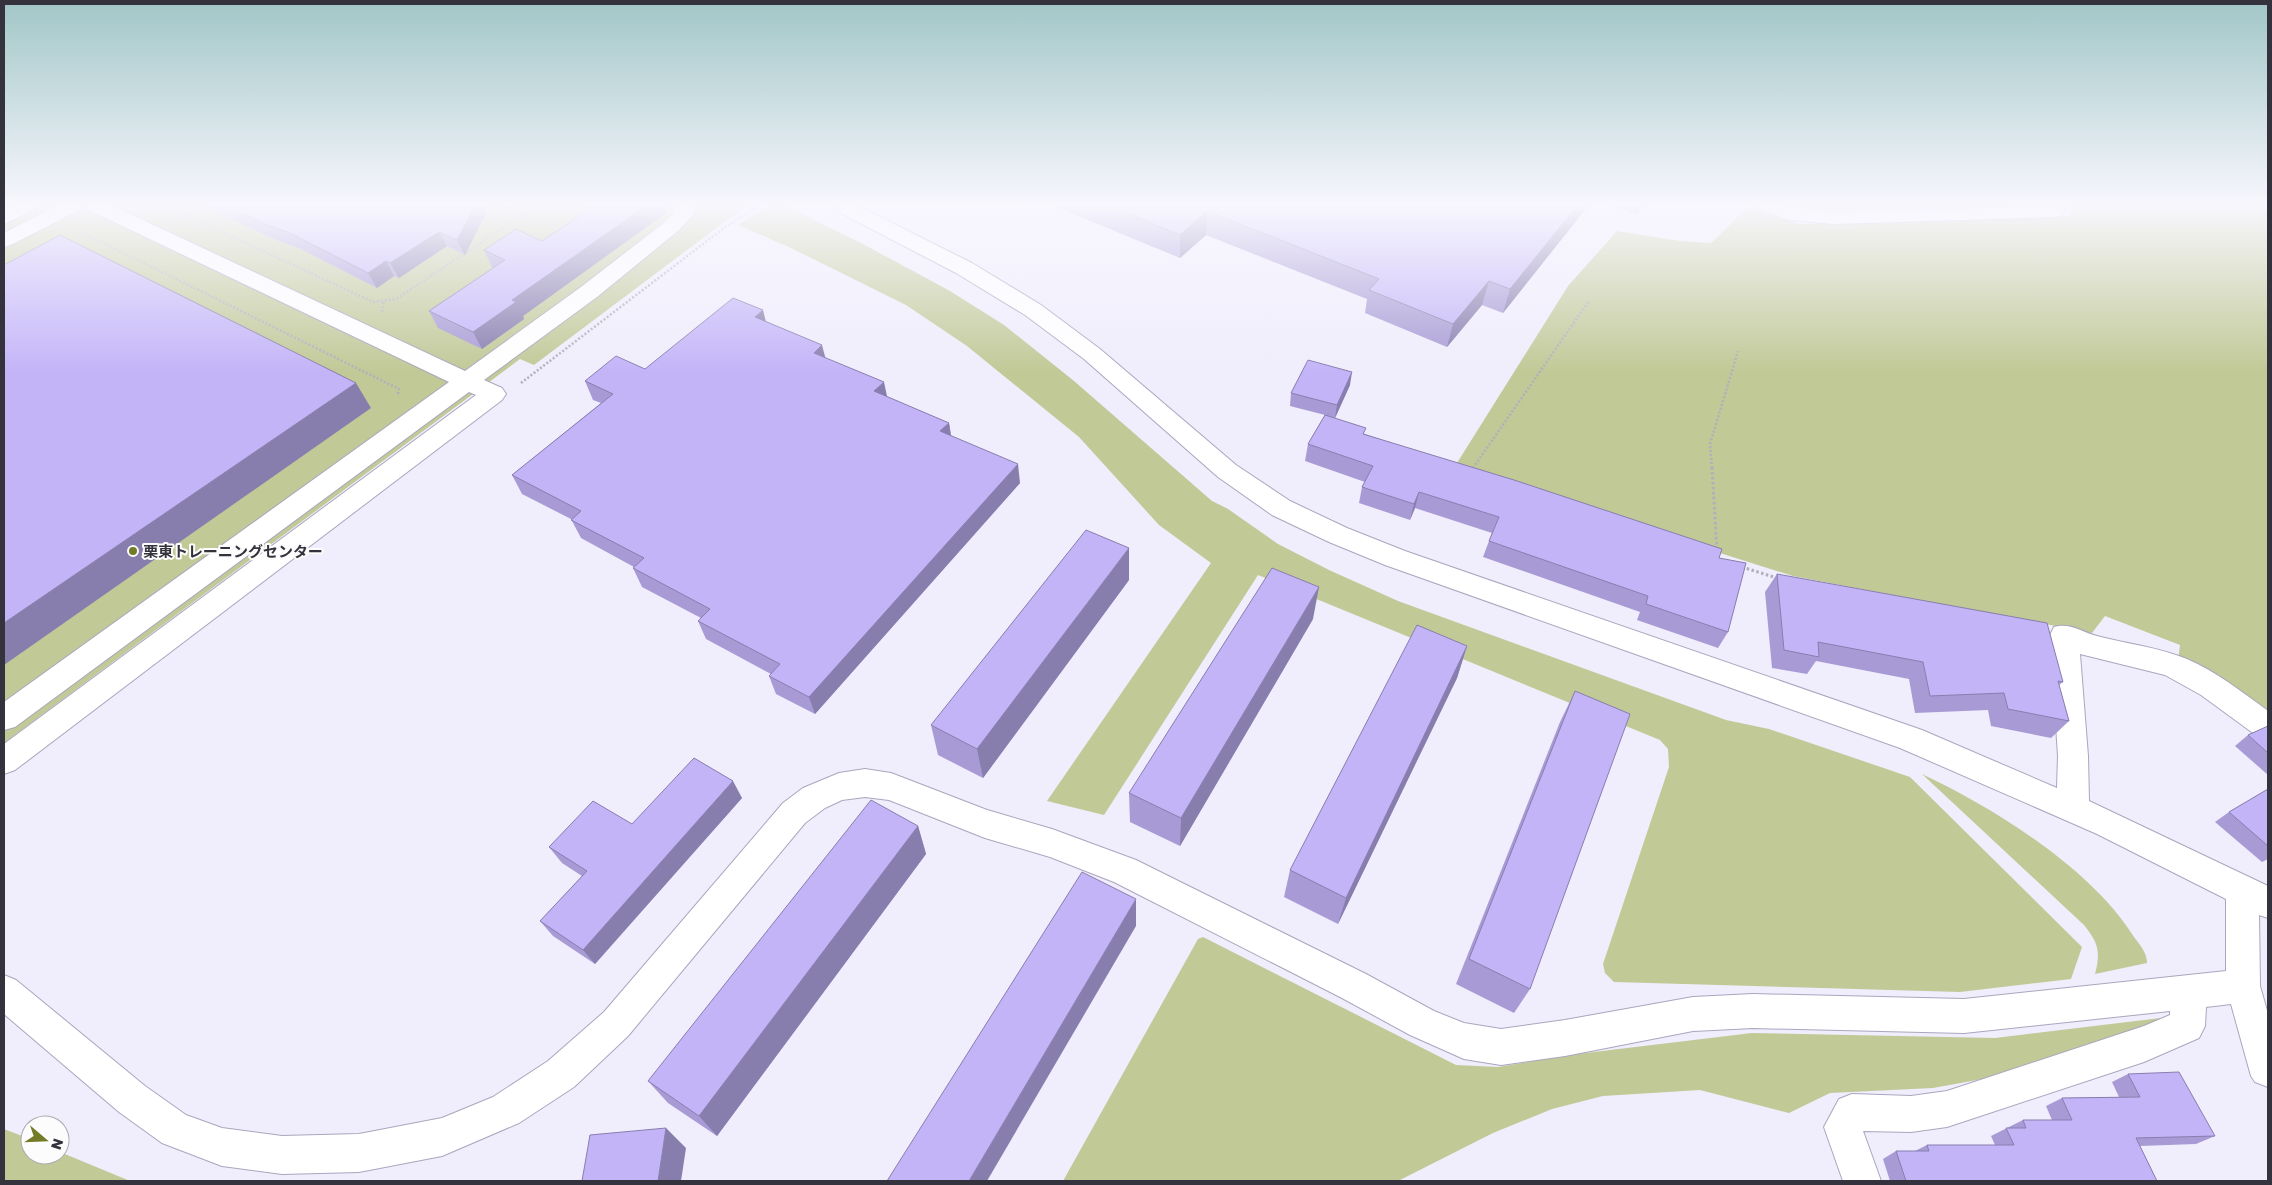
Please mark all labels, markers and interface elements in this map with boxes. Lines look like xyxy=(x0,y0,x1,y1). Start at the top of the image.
place label: 栗東トレーニングセンター xyxy=(143,542,323,560)
marker: 栗東トレーニングセンター xyxy=(127,545,139,557)
north arrow xyxy=(20,1115,70,1165)
text: N xyxy=(48,1137,68,1152)

